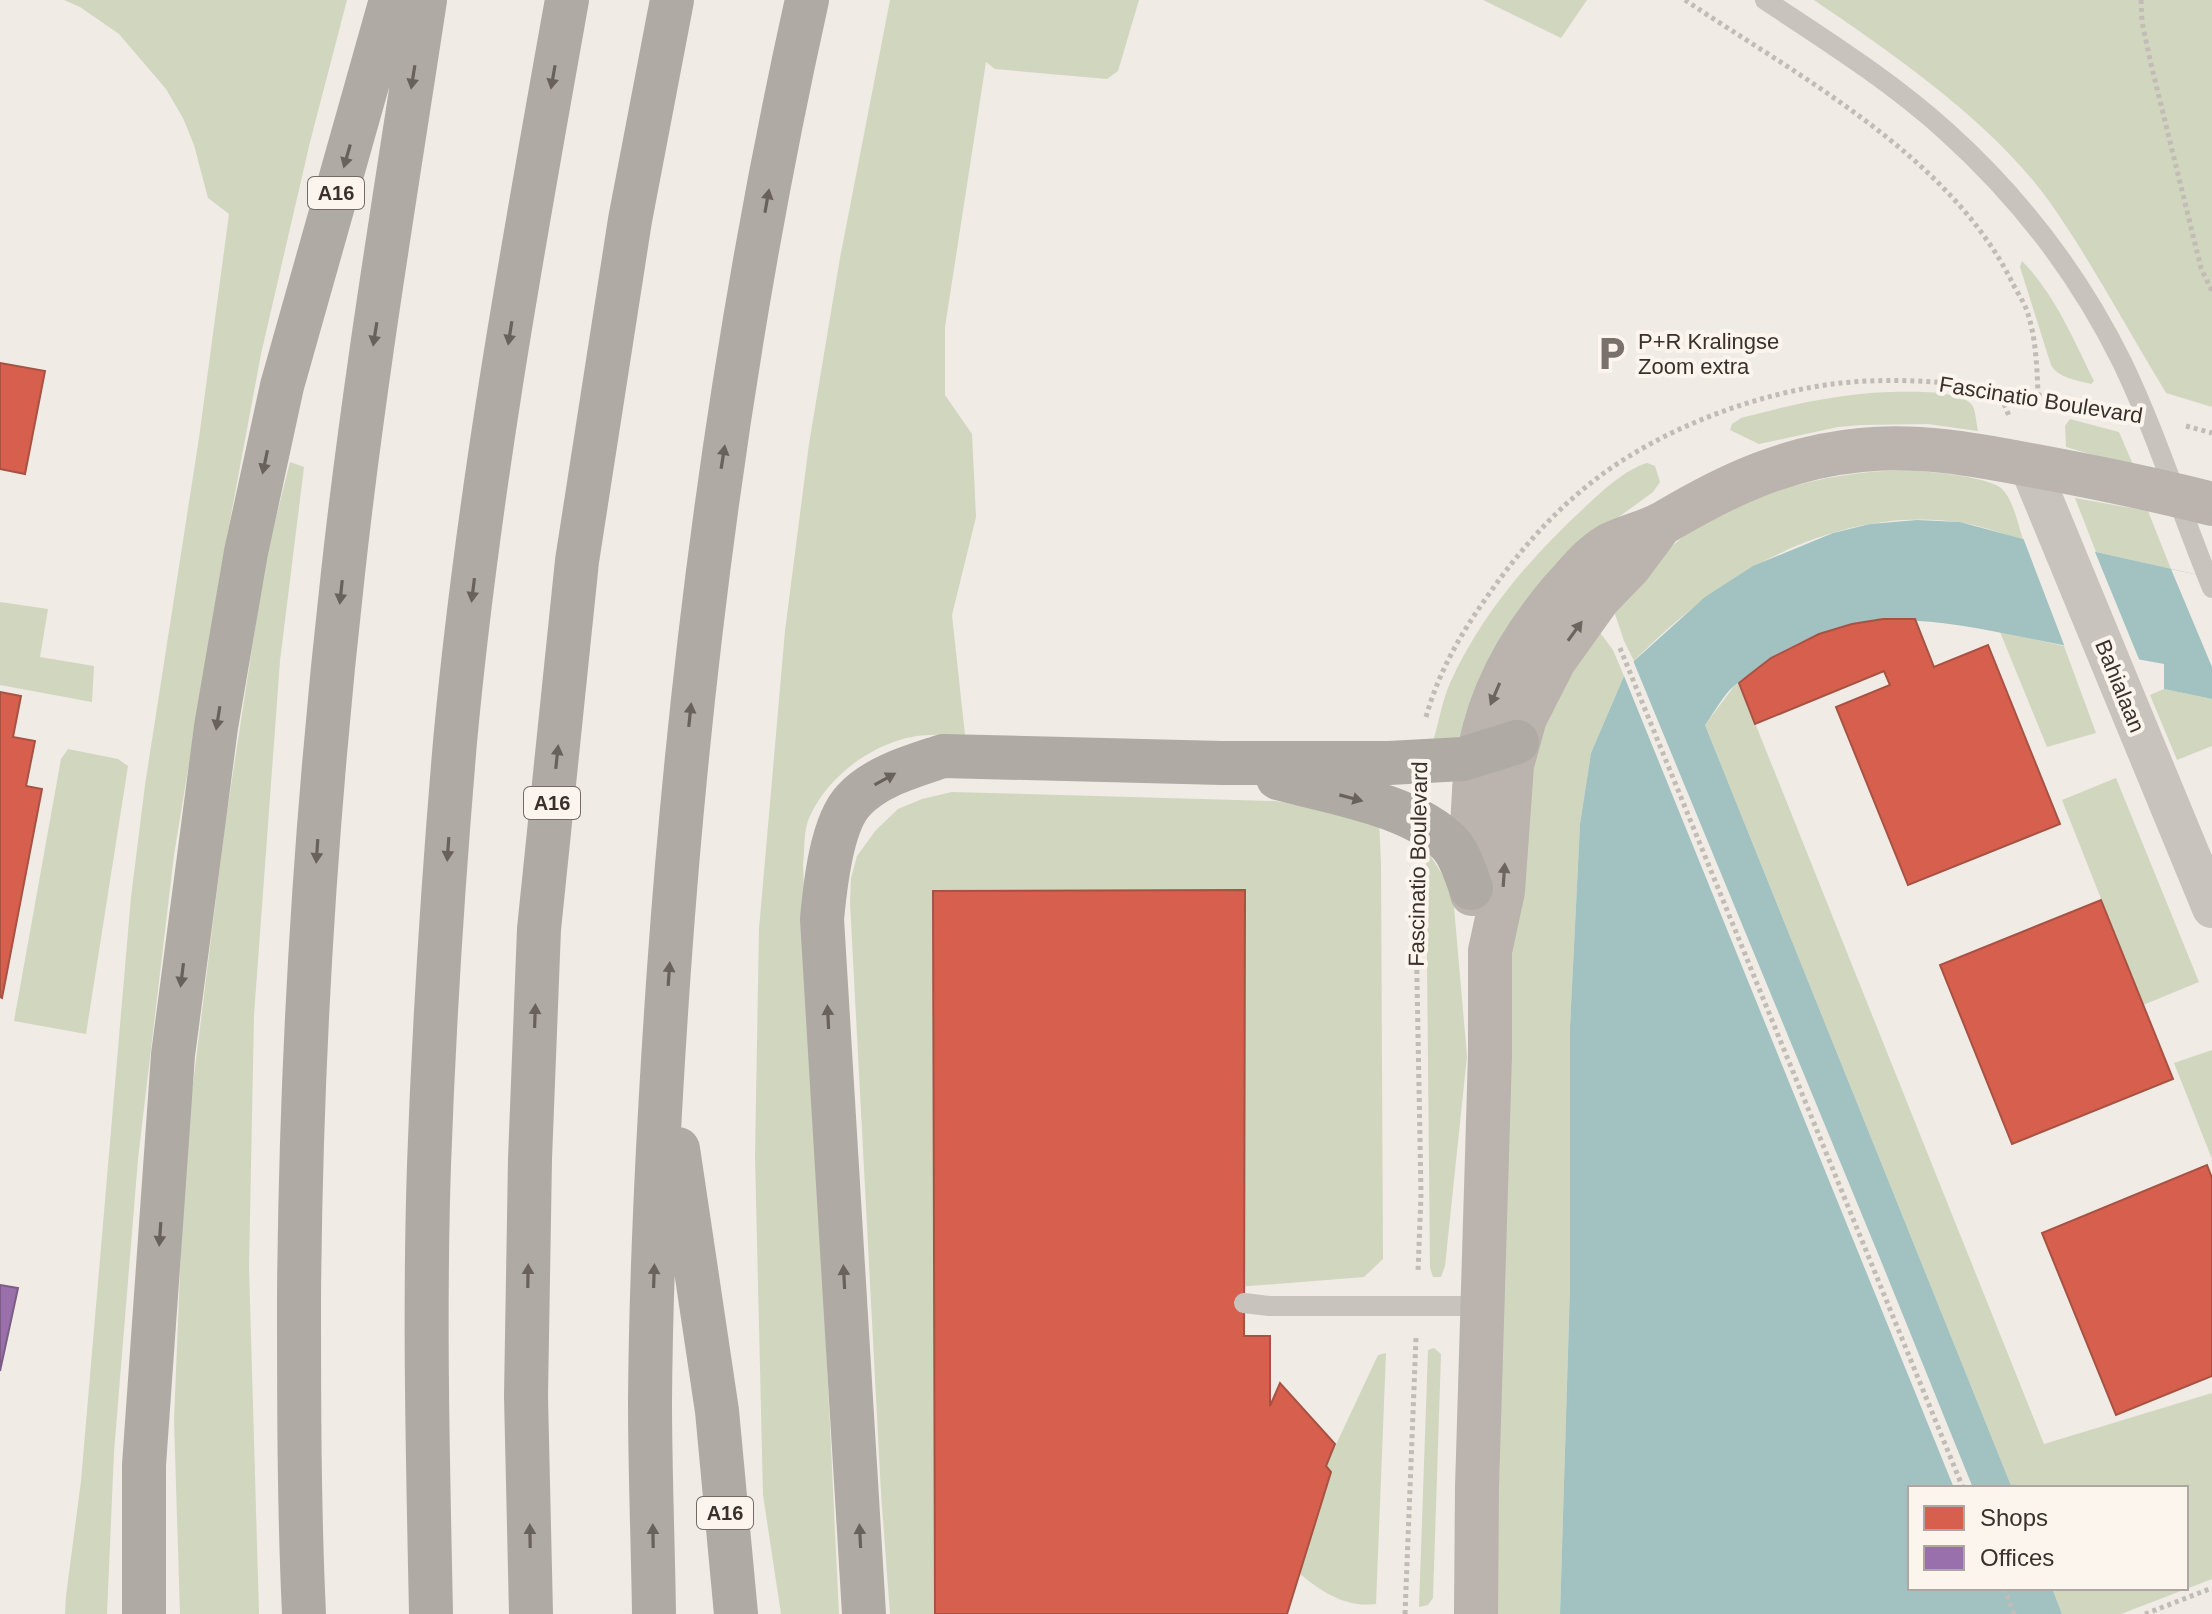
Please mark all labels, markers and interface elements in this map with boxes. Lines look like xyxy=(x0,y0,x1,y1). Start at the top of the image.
one-way arrow xyxy=(406,65,419,90)
one-way arrow xyxy=(547,65,559,90)
one-way arrow xyxy=(340,144,353,168)
road number: A16 xyxy=(308,177,364,209)
one-way arrow xyxy=(761,188,773,213)
one-way arrow xyxy=(503,321,516,346)
one-way arrow xyxy=(368,322,380,347)
place label: P+R Kralingse Zoom extra xyxy=(1638,329,1779,379)
parking icon: P+R Kralingse Zoom extra xyxy=(1593,335,1631,373)
street label: Fascinatio Boulevard xyxy=(1938,372,2144,428)
one-way arrow xyxy=(718,444,730,469)
one-way arrow xyxy=(258,450,271,475)
one-way arrow xyxy=(466,578,479,603)
one-way arrow xyxy=(334,580,347,605)
one-way arrow xyxy=(1567,620,1582,641)
street label: Bahialaan xyxy=(2090,636,2150,736)
one-way arrow xyxy=(1488,682,1501,706)
one-way arrow xyxy=(684,702,697,727)
one-way arrow xyxy=(211,705,224,730)
one-way arrow xyxy=(550,744,563,769)
street label: Fascinatio Boulevard xyxy=(1404,761,1432,967)
one-way arrow xyxy=(873,773,896,786)
road number: A16 xyxy=(524,787,580,819)
one-way arrow xyxy=(1339,792,1363,805)
one-way arrow xyxy=(441,837,454,862)
one-way arrow xyxy=(310,839,323,864)
one-way arrow xyxy=(1498,862,1511,887)
one-way arrow xyxy=(663,961,676,986)
one-way arrow xyxy=(176,963,189,988)
one-way arrow xyxy=(529,1003,542,1028)
one-way arrow xyxy=(821,1004,834,1029)
one-way arrow xyxy=(153,1222,166,1247)
one-way arrow xyxy=(522,1263,534,1288)
one-way arrow xyxy=(647,1263,660,1288)
one-way arrow xyxy=(837,1264,850,1289)
legend xyxy=(1908,1486,2188,1590)
road number: A16 xyxy=(697,1497,753,1529)
text: Shops xyxy=(1980,1504,2048,1531)
one-way arrow xyxy=(523,1523,536,1548)
one-way arrow xyxy=(647,1523,659,1548)
one-way arrow xyxy=(853,1523,866,1548)
text: Offices xyxy=(1980,1544,2054,1571)

